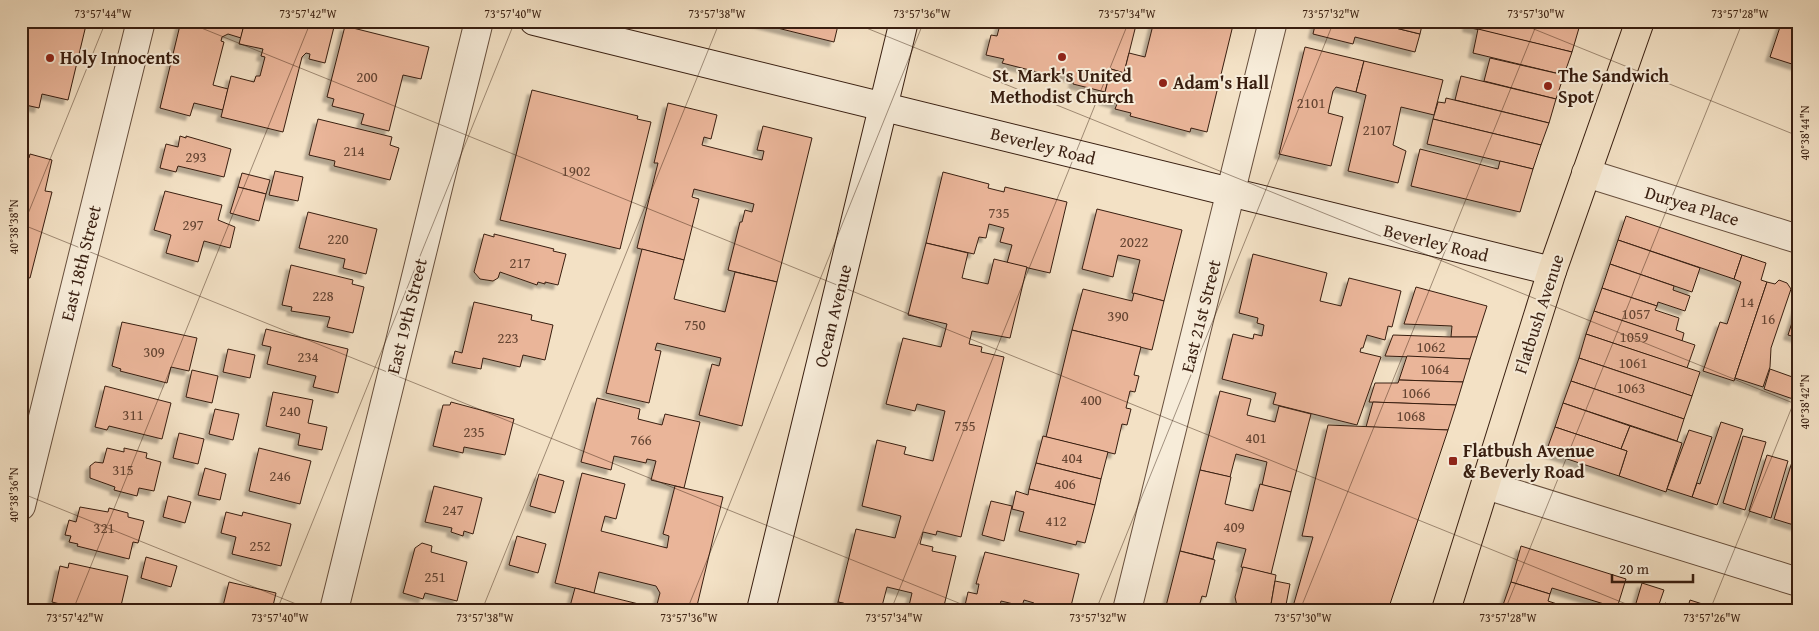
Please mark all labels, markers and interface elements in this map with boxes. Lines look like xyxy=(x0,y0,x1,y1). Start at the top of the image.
text: 73°57'44"W xyxy=(74,5,133,22)
text: 73°57'42"W xyxy=(279,5,338,22)
text: 73°57'40"W xyxy=(484,5,543,22)
text: 73°57'38"W xyxy=(688,5,747,22)
text: 73°57'36"W xyxy=(893,5,952,22)
text: 73°57'34"W xyxy=(1098,5,1157,22)
text: 73°57'32"W xyxy=(1302,5,1361,22)
text: 73°57'30"W xyxy=(1507,5,1566,22)
text: 73°57'28"W xyxy=(1711,5,1770,22)
place label: Holy Innocents xyxy=(60,44,180,71)
marker: St. Mark's United Methodist Church xyxy=(1056,51,1068,63)
marker: Holy Innocents xyxy=(44,52,56,64)
place label: St. Mark's United Methodist Church xyxy=(990,62,1134,110)
place label: The Sandwich Spot xyxy=(1558,62,1669,110)
house number: 200 xyxy=(356,66,378,87)
place label: Adam's Hall xyxy=(1173,69,1269,96)
marker: Adam's Hall xyxy=(1157,77,1169,89)
marker: The Sandwich Spot xyxy=(1542,80,1554,92)
house number: 2101 xyxy=(1297,92,1325,113)
text: 40°38'44"N xyxy=(1796,105,1813,161)
street label: Beverley Road xyxy=(988,119,1099,172)
house number: 2107 xyxy=(1363,119,1391,140)
house number: 214 xyxy=(343,140,365,161)
house number: 293 xyxy=(185,146,207,167)
house number: 1902 xyxy=(562,160,590,181)
street label: Duryea Place xyxy=(1642,178,1743,233)
text: 40°38'38"N xyxy=(5,199,22,255)
street label: East 18th Street xyxy=(53,202,108,324)
house number: 735 xyxy=(988,202,1010,223)
house number: 297 xyxy=(182,214,204,235)
street label: Beverley Road xyxy=(1381,216,1492,269)
house number: 220 xyxy=(327,228,349,249)
house number: 2022 xyxy=(1120,231,1148,252)
street label: Flatbush Avenue xyxy=(1506,251,1571,377)
house number: 217 xyxy=(509,252,531,273)
street label: East 19th Street xyxy=(379,255,434,377)
street label: East 21st Street xyxy=(1173,256,1228,375)
street label: Ocean Avenue xyxy=(807,262,858,370)
house number: 228 xyxy=(312,285,334,306)
house number: 14 xyxy=(1740,291,1754,312)
house number: 1057 xyxy=(1622,303,1650,324)
house number: 390 xyxy=(1107,305,1129,326)
house number: 16 xyxy=(1761,308,1775,329)
house number: 750 xyxy=(684,314,706,335)
house number: 1059 xyxy=(1620,326,1648,347)
house number: 223 xyxy=(497,327,519,348)
house number: 1062 xyxy=(1417,336,1445,357)
house number: 309 xyxy=(143,341,165,362)
house number: 234 xyxy=(297,346,319,367)
house number: 1061 xyxy=(1619,352,1647,373)
house number: 1064 xyxy=(1421,358,1449,379)
text: 40°38'42"N xyxy=(1796,374,1813,430)
house number: 1063 xyxy=(1617,377,1645,398)
house number: 1066 xyxy=(1402,382,1430,403)
house number: 400 xyxy=(1080,389,1102,410)
house number: 240 xyxy=(279,400,301,421)
house number: 311 xyxy=(122,404,144,425)
house number: 1068 xyxy=(1397,405,1425,426)
house number: 755 xyxy=(954,415,976,436)
house number: 235 xyxy=(463,421,485,442)
house number: 401 xyxy=(1245,427,1267,448)
house number: 766 xyxy=(630,429,652,450)
place label: Flatbush Avenue & Beverly Road xyxy=(1463,437,1595,485)
house number: 404 xyxy=(1061,447,1083,468)
marker: Flatbush Avenue & Beverly Road xyxy=(1447,455,1459,467)
house number: 315 xyxy=(112,459,134,480)
house number: 246 xyxy=(269,465,291,486)
text: 40°38'36"N xyxy=(5,467,22,523)
house number: 406 xyxy=(1054,473,1076,494)
house number: 247 xyxy=(442,499,464,520)
house number: 412 xyxy=(1045,510,1067,531)
house number: 409 xyxy=(1223,516,1245,537)
house number: 321 xyxy=(93,517,115,538)
house number: 252 xyxy=(249,535,271,556)
scale bar xyxy=(1612,551,1693,583)
text: 20 m xyxy=(1619,558,1650,579)
house number: 251 xyxy=(424,566,446,587)
text: 73°57'42"W xyxy=(46,609,105,626)
text: 73°57'40"W xyxy=(251,609,310,626)
text: 73°57'38"W xyxy=(456,609,515,626)
text: 73°57'36"W xyxy=(660,609,719,626)
text: 73°57'34"W xyxy=(865,609,924,626)
text: 73°57'32"W xyxy=(1069,609,1128,626)
text: 73°57'30"W xyxy=(1274,609,1333,626)
text: 73°57'28"W xyxy=(1479,609,1538,626)
text: 73°57'26"W xyxy=(1683,609,1742,626)

